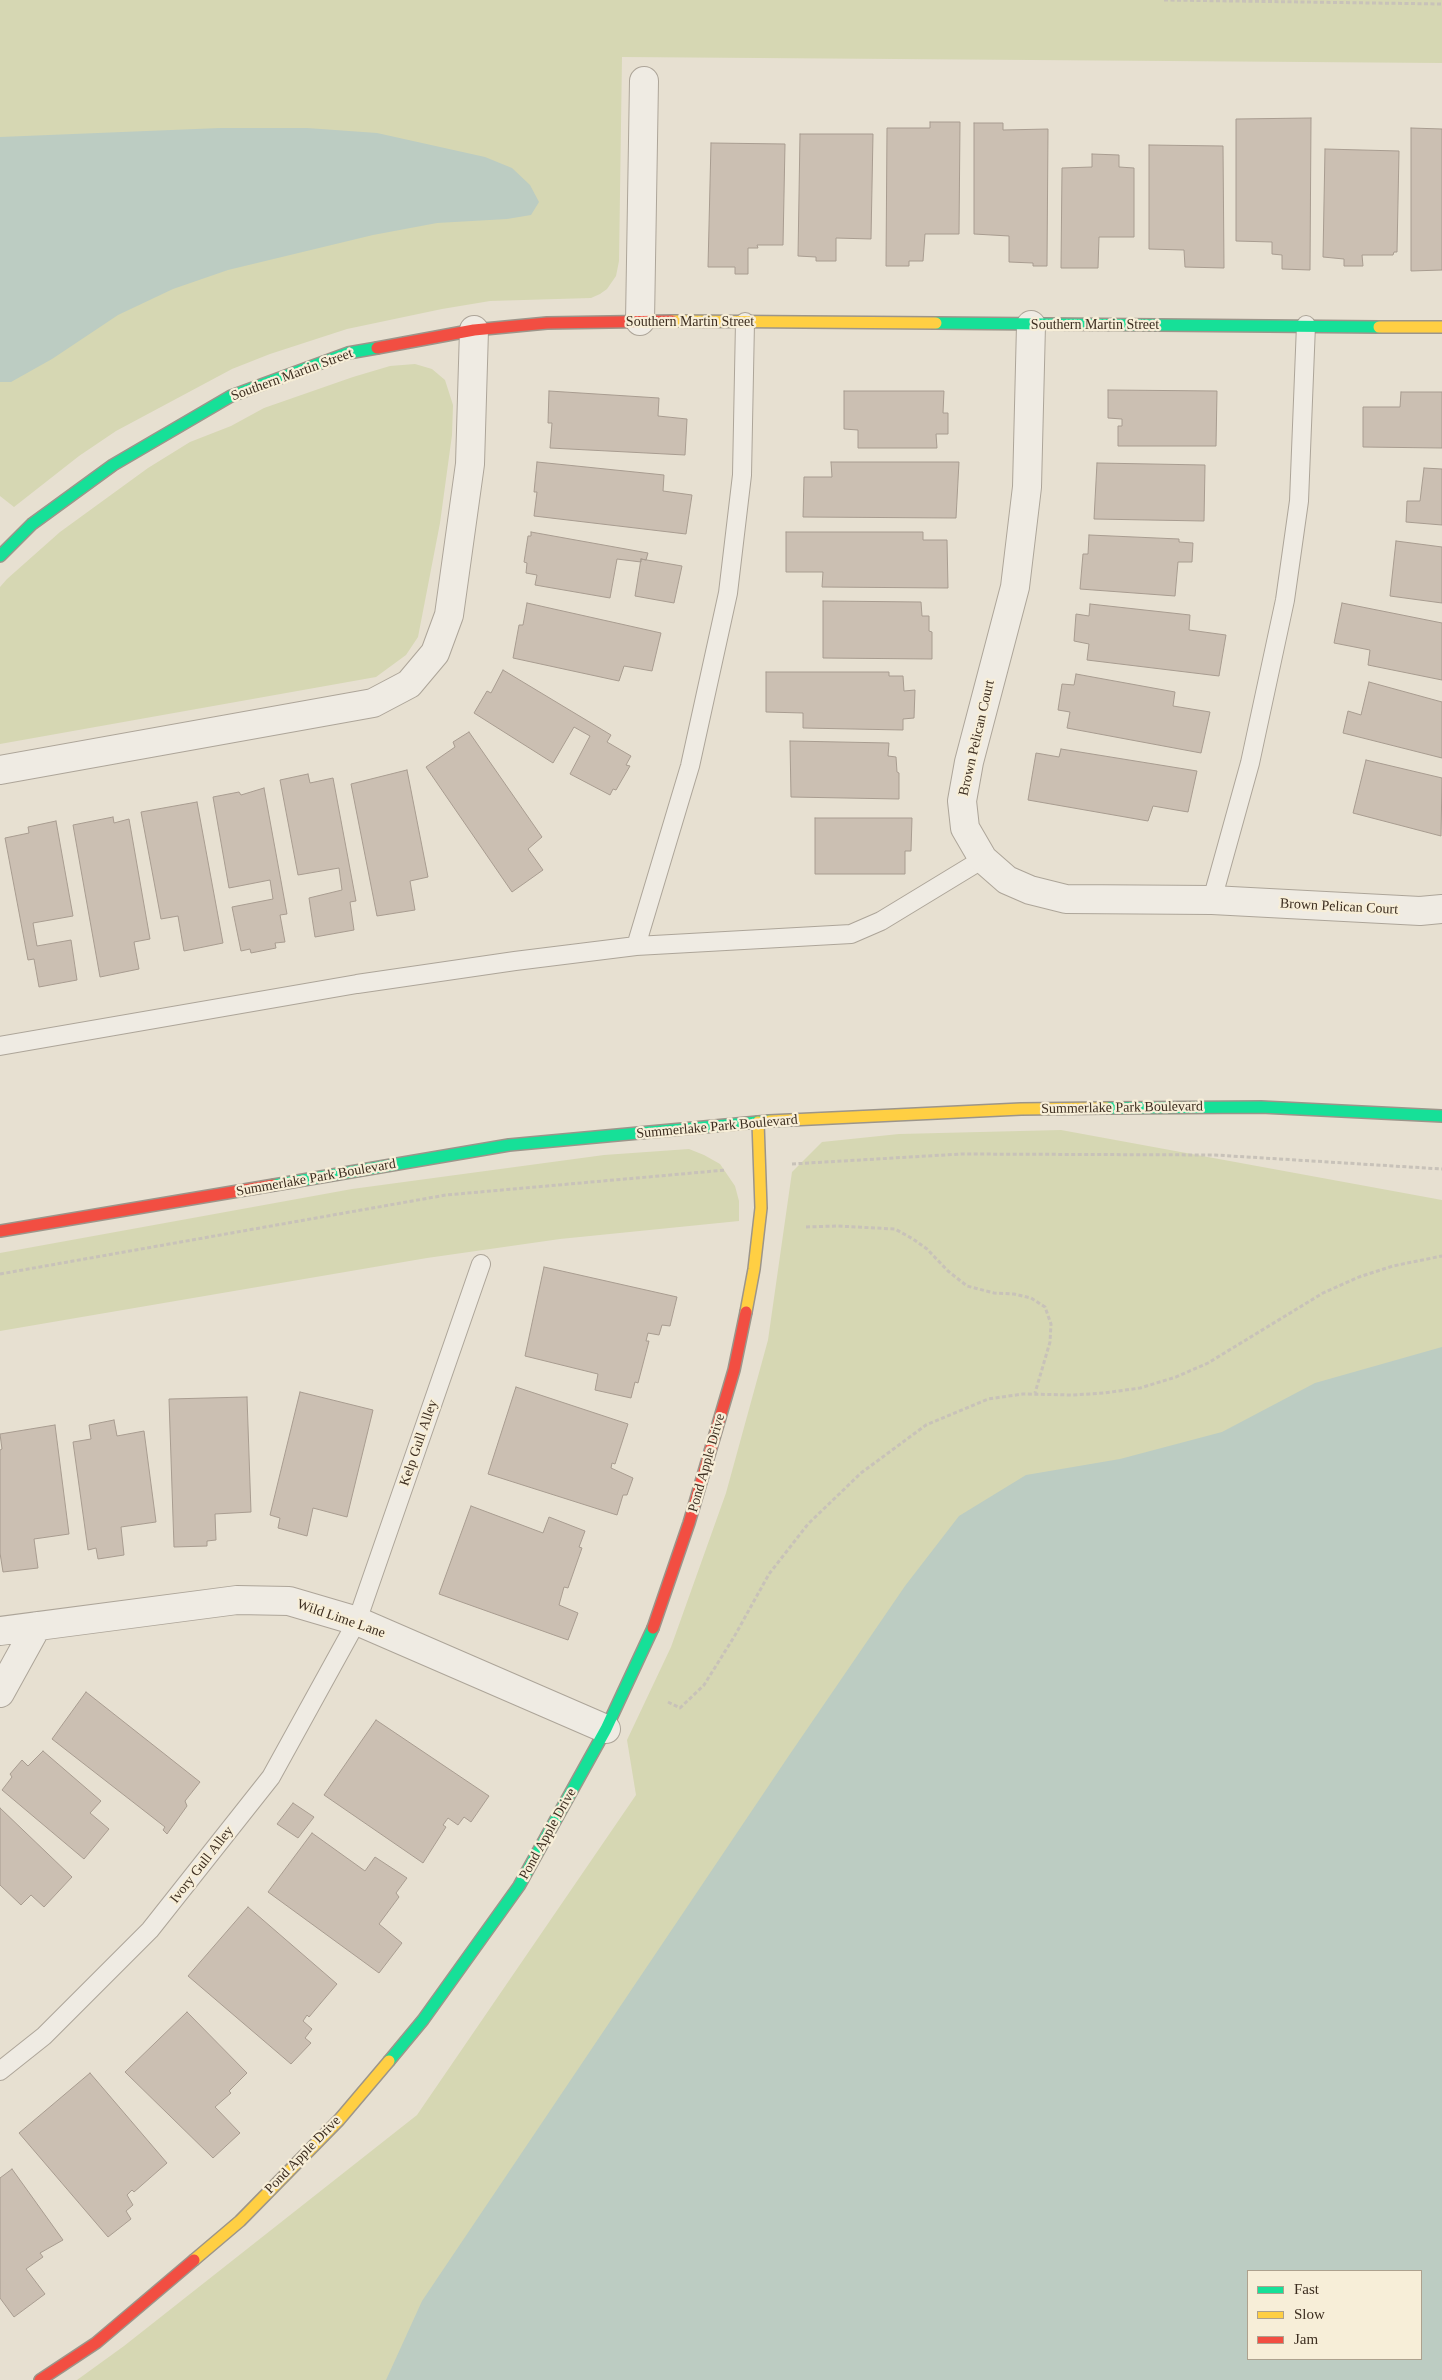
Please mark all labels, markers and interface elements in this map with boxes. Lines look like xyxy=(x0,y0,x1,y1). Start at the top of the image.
street label: Southern Martin Street xyxy=(626,314,754,330)
street label: Southern Martin Street xyxy=(1031,317,1159,333)
street label: Southern Martin Street xyxy=(229,345,355,405)
street label: Brown Pelican Court xyxy=(956,679,998,797)
street label: Brown Pelican Court xyxy=(1280,896,1398,918)
street label: Summerlake Park Boulevard xyxy=(1041,1098,1203,1118)
street label: Summerlake Park Boulevard xyxy=(636,1112,798,1142)
street label: Summerlake Park Boulevard xyxy=(235,1156,397,1200)
street label: Kelp Gull Alley xyxy=(396,1398,442,1488)
street label: Pond Apple Drive xyxy=(685,1412,729,1514)
street label: Wild Lime Lane xyxy=(295,1596,387,1642)
street label: Pond Apple Drive xyxy=(516,1785,580,1883)
street label: Ivory Gull Alley xyxy=(167,1823,237,1907)
street label: Pond Apple Drive xyxy=(262,2113,344,2197)
legend xyxy=(1247,2270,1422,2360)
text: Fast xyxy=(1294,2281,1319,2297)
text: Slow xyxy=(1294,2306,1325,2322)
text: Jam xyxy=(1294,2331,1318,2347)

